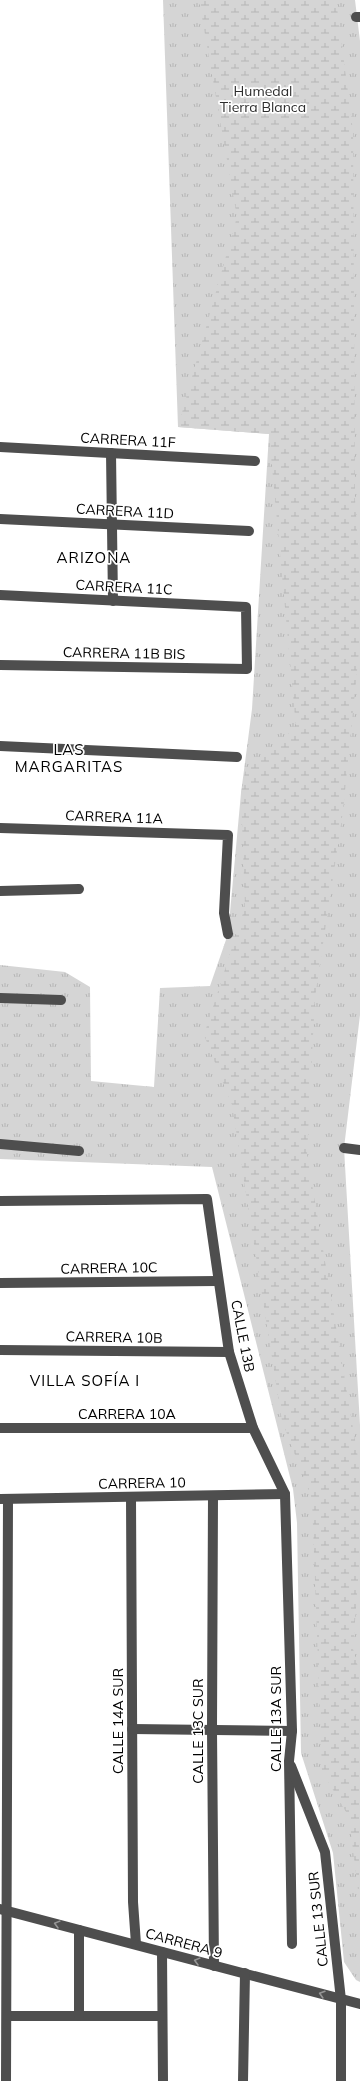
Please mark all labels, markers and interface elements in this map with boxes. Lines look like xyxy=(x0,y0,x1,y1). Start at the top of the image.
park label: Humedal Tierra Blanca xyxy=(220,82,306,116)
street label: CARRERA 11F xyxy=(80,429,176,451)
street label: CARRERA 11D xyxy=(76,499,174,523)
district label: ARIZONA xyxy=(57,548,131,567)
street label: CARRERA 11C xyxy=(75,575,173,599)
street label: CARRERA 11B BIS xyxy=(63,643,186,663)
district label: LAS MARGARITAS xyxy=(15,740,123,776)
street label: CARRERA 11A xyxy=(65,806,164,828)
street label: CARRERA 10C xyxy=(60,1258,158,1278)
street label: CALLE 13B xyxy=(227,1298,259,1374)
street label: CARRERA 10B xyxy=(65,1327,163,1347)
district label: VILLA SOFÍA I xyxy=(30,1371,140,1390)
street label: CARRERA 10A xyxy=(78,1405,177,1423)
street label: CARRERA 10 xyxy=(98,1473,186,1493)
street label: CALLE 13A SUR xyxy=(267,1666,285,1772)
street label: CALLE 14A SUR xyxy=(109,1668,127,1774)
street label: CALLE 13C SUR xyxy=(189,1678,207,1784)
street label: CALLE 13 SUR xyxy=(304,1870,332,1968)
one-way arrow xyxy=(54,1920,61,1929)
street label: CARRERA 9 xyxy=(143,1924,225,1962)
one-way arrow xyxy=(193,1957,200,1966)
one-way arrow xyxy=(319,1990,326,1999)

